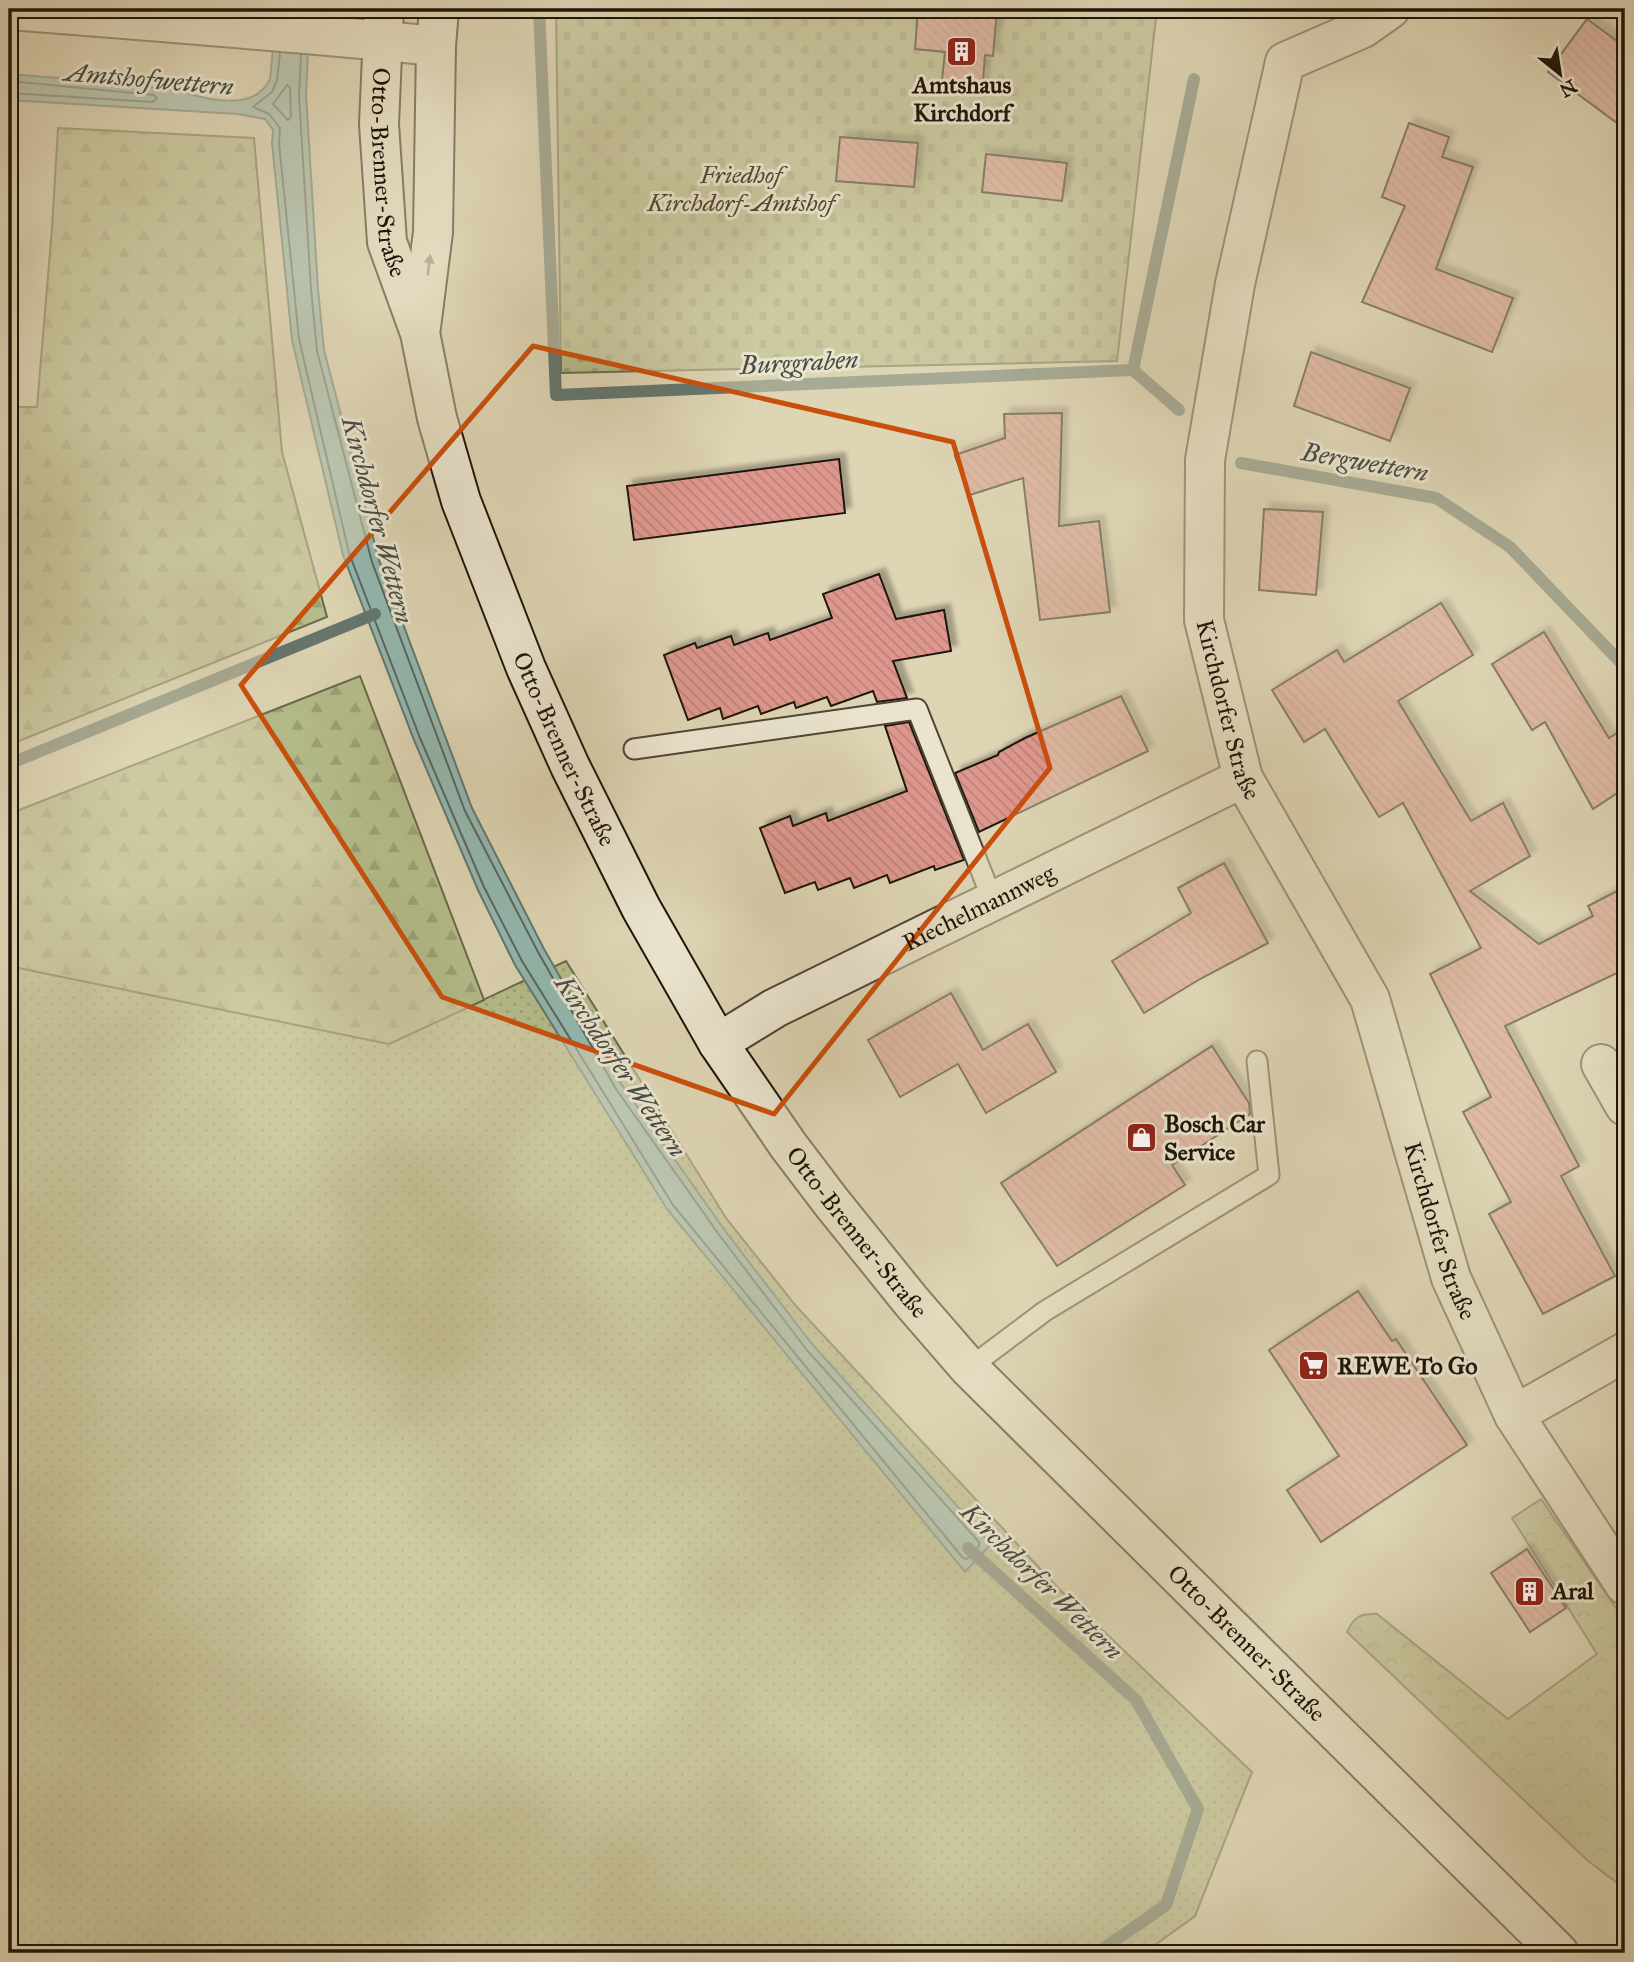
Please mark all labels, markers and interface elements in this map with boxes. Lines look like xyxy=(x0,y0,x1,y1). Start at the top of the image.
building icon: Amtshaus Kirchdorf xyxy=(945,34,979,68)
north arrow xyxy=(1526,38,1596,108)
water label: Amtshofwettern xyxy=(60,55,235,102)
street label: Otto-Brenner-Straße xyxy=(364,67,413,281)
place label: Amtshaus Kirchdorf xyxy=(911,70,1015,128)
text: N xyxy=(1556,74,1581,102)
park label: Friedhof Kirchdorf-Amtshof xyxy=(646,160,841,218)
one-way arrow xyxy=(424,254,435,276)
water label: Burggraben xyxy=(738,343,859,381)
water label: Kirchdorfer Wettern xyxy=(334,411,421,627)
water label: Bergwettern xyxy=(1298,435,1431,489)
street label: Kirchdorfer Straße xyxy=(1189,617,1267,805)
street label: Otto-Brenner-Straße xyxy=(506,648,623,851)
street label: Riechelmannweg xyxy=(898,857,1061,958)
water label: Kirchdorfer Wettern xyxy=(547,967,694,1163)
place label: Bosch Car Service xyxy=(1164,1109,1266,1167)
shop icon: Bosch Car Service xyxy=(1124,1121,1158,1155)
street label: Kirchdorfer Straße xyxy=(1397,1138,1483,1324)
street label: Otto-Brenner-Straße xyxy=(780,1141,934,1324)
supermarket icon: REWE To Go xyxy=(1297,1349,1331,1383)
place label: REWE To Go xyxy=(1337,1351,1478,1381)
water label: Kirchdorfer Wettern xyxy=(953,1494,1130,1667)
street label: Otto-Brenner-Straße xyxy=(1161,1558,1332,1728)
building icon: Aral xyxy=(1512,1574,1546,1608)
place label: Aral xyxy=(1550,1576,1594,1606)

